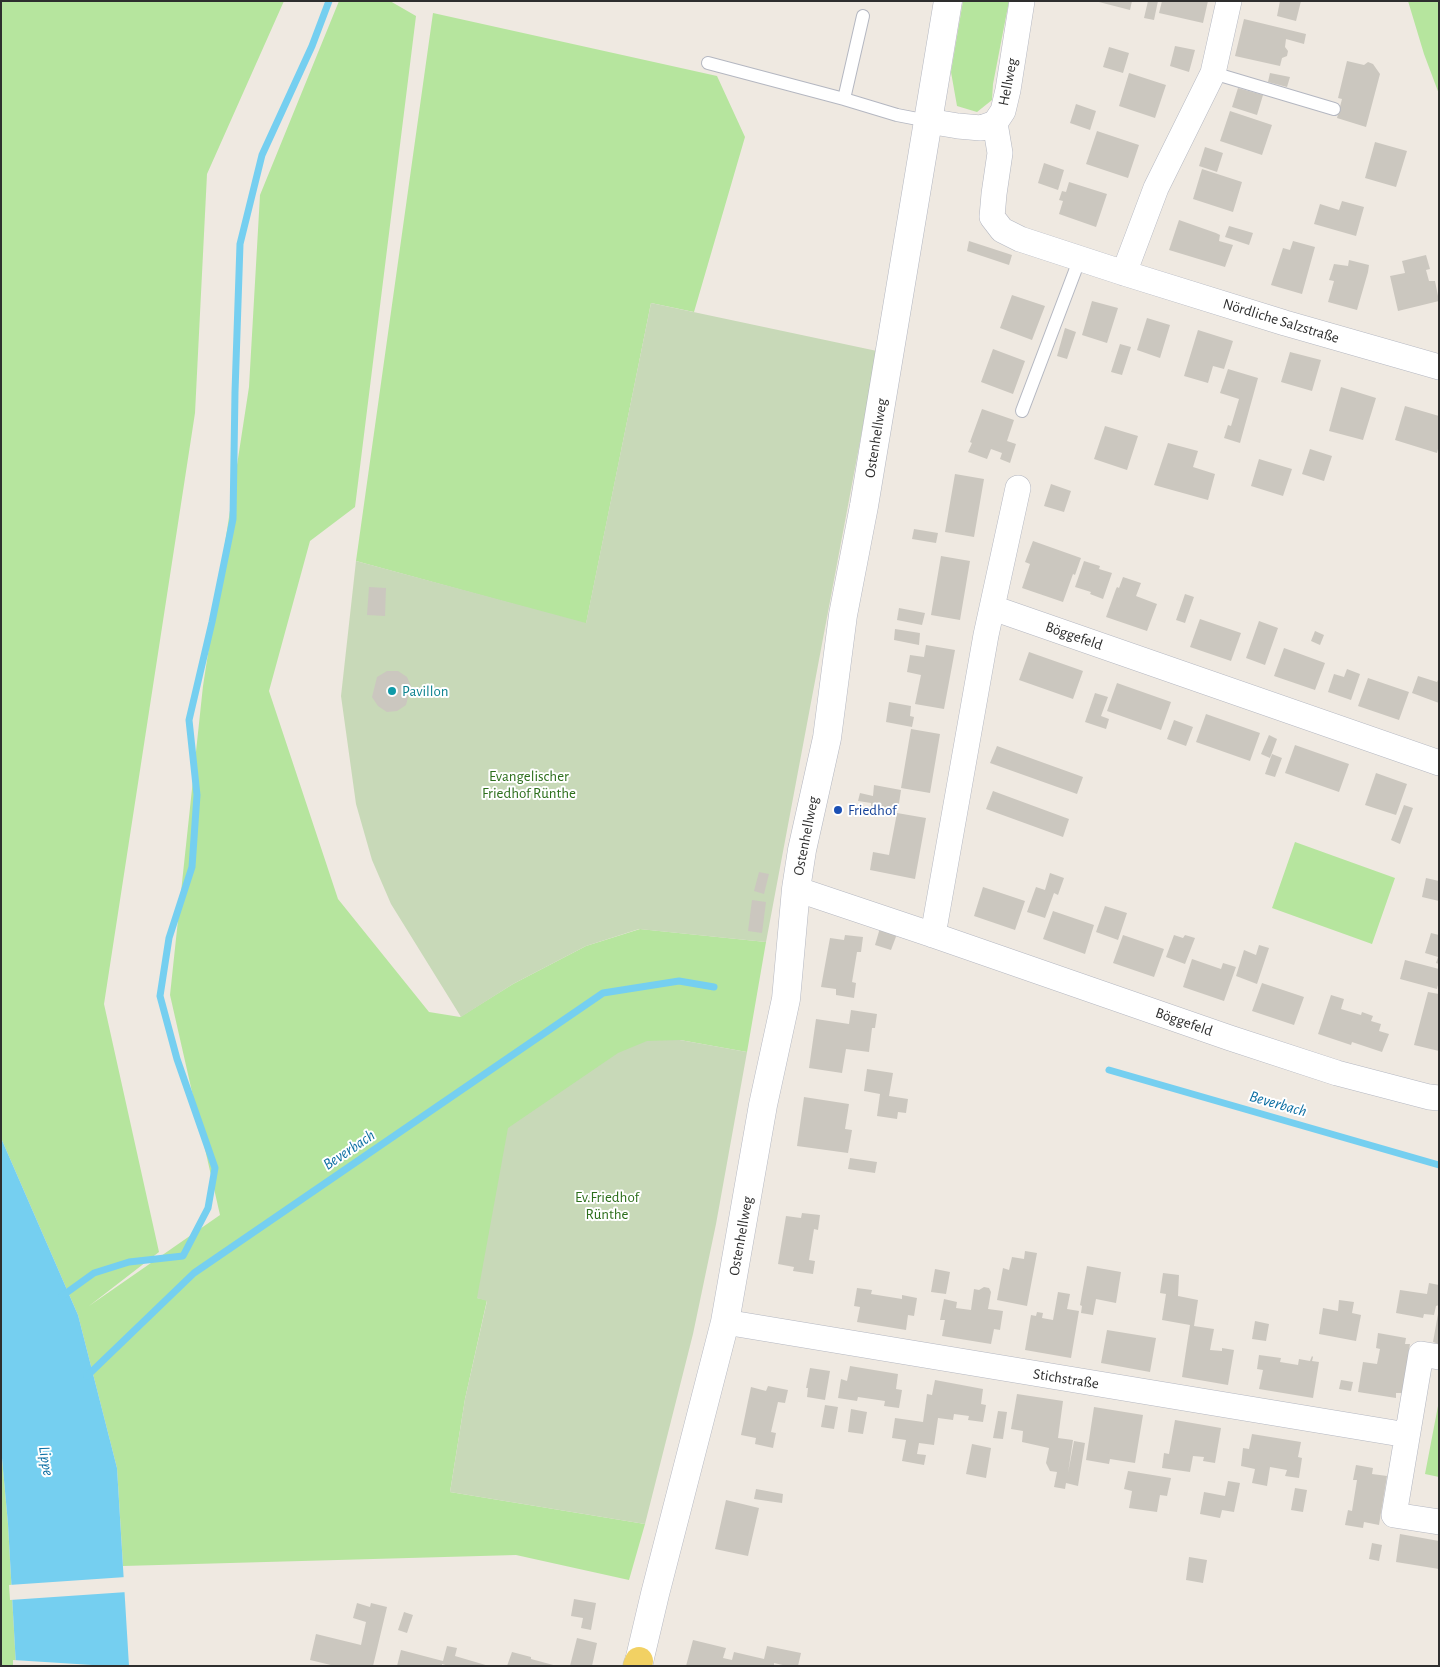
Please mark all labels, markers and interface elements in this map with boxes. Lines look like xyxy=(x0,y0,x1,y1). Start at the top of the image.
street label: Hellweg xyxy=(995,57,1021,107)
street label: Nördliche Salzstraße xyxy=(1221,295,1341,347)
street label: Ostenhellweg xyxy=(861,397,891,479)
street label: Böggefeld xyxy=(1043,618,1105,654)
place label: Pavillon xyxy=(402,682,448,700)
marker: Pavillon xyxy=(386,685,398,697)
park label: Evangelischer Friedhof Rünthe xyxy=(482,767,576,802)
street label: Ostenhellweg xyxy=(789,795,823,877)
place label: Friedhof xyxy=(848,801,897,819)
marker: Friedhof xyxy=(832,804,844,816)
street label: Böggefeld xyxy=(1153,1004,1215,1040)
water label: Beverbach xyxy=(1247,1087,1309,1121)
water label: Beverbach xyxy=(319,1126,379,1174)
park label: Ev.Friedhof Rünthe xyxy=(575,1188,639,1223)
street label: Ostenhellweg xyxy=(725,1195,757,1277)
street label: Stichstraße xyxy=(1032,1365,1100,1393)
water label: Lippe xyxy=(34,1445,58,1477)

